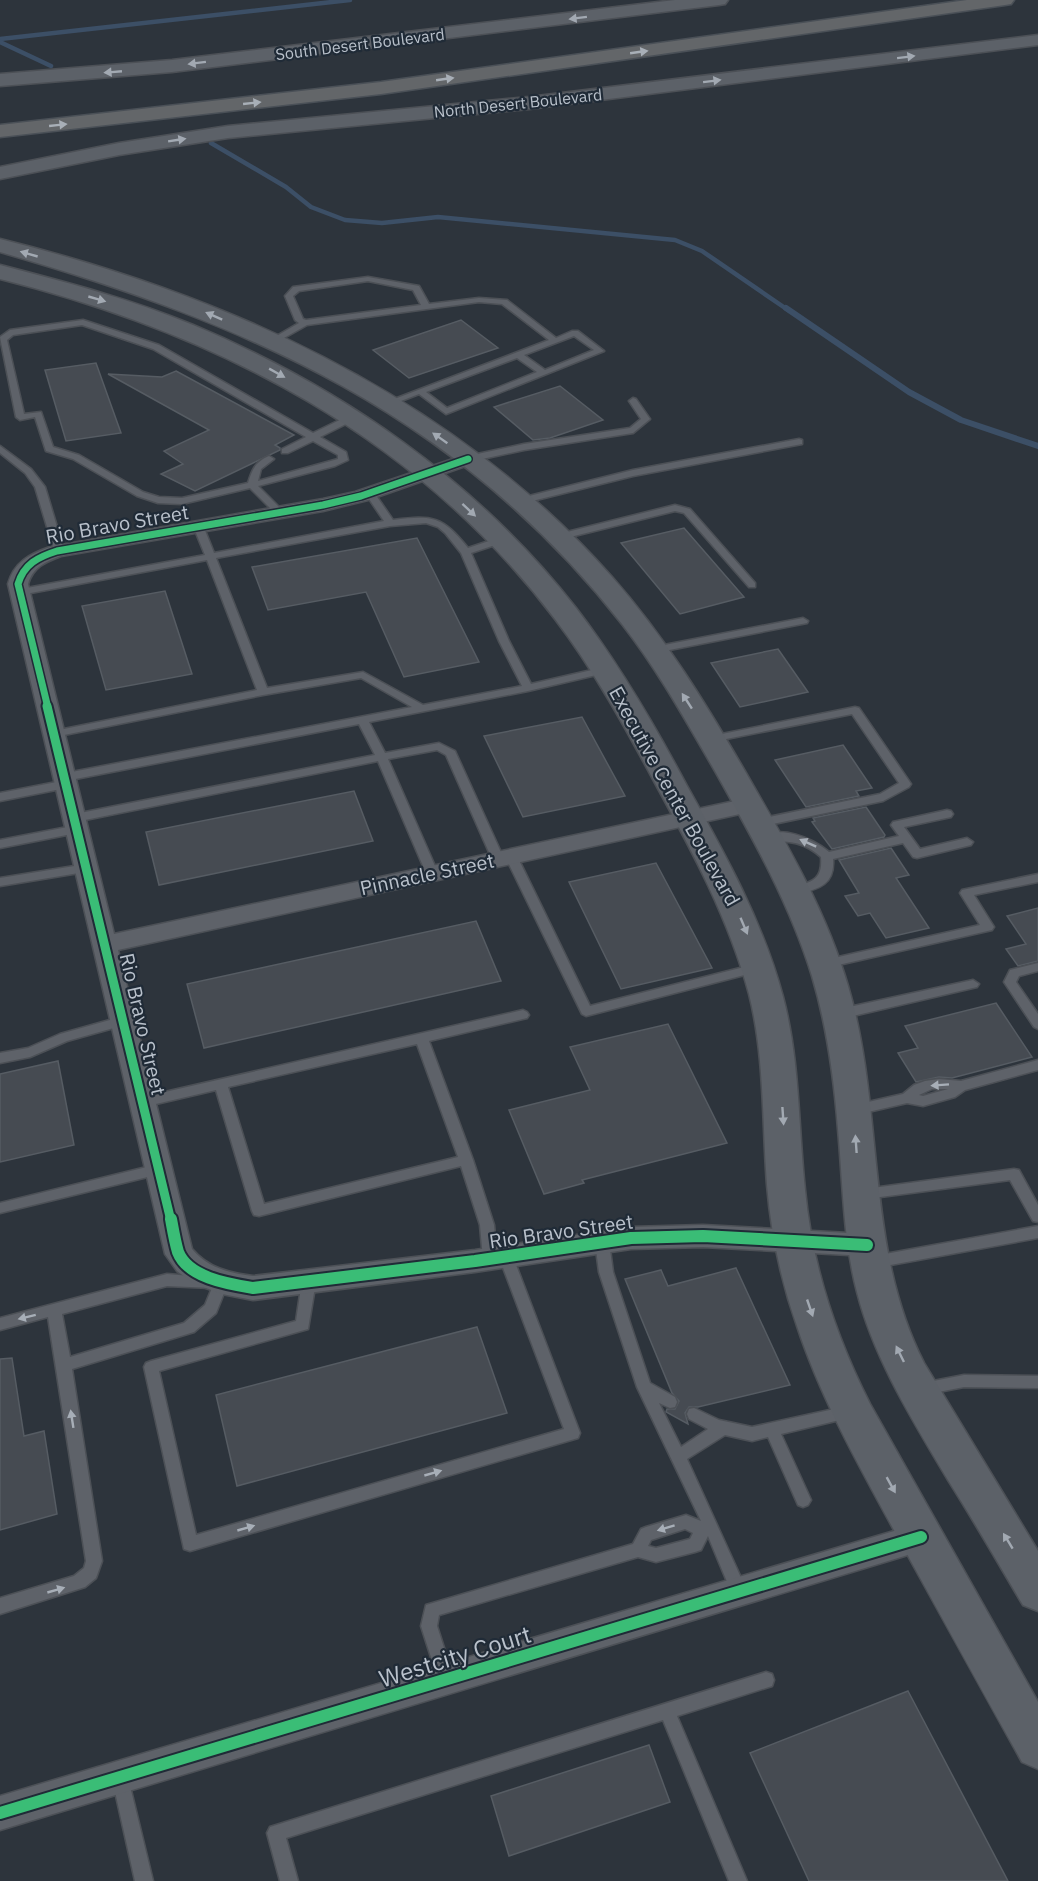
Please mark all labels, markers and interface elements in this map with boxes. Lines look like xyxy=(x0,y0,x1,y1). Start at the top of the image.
one-way arrow xyxy=(568,13,587,23)
street label: South Desert Boulevard xyxy=(274,24,446,64)
one-way arrow xyxy=(629,48,648,57)
one-way arrow xyxy=(896,53,915,62)
one-way arrow xyxy=(187,58,206,68)
one-way arrow xyxy=(104,67,123,76)
one-way arrow xyxy=(436,75,455,84)
one-way arrow xyxy=(703,76,722,85)
street label: North Desert Boulevard xyxy=(433,84,603,122)
one-way arrow xyxy=(242,98,261,108)
one-way arrow xyxy=(49,120,68,129)
one-way arrow xyxy=(167,135,186,144)
one-way arrow xyxy=(20,249,38,258)
one-way arrow xyxy=(88,295,106,304)
one-way arrow xyxy=(205,311,222,320)
one-way arrow xyxy=(269,368,286,378)
one-way arrow xyxy=(433,432,449,444)
street label: Rio Bravo Street xyxy=(43,498,191,550)
one-way arrow xyxy=(462,502,476,516)
street label: Executive Center Boulevard xyxy=(603,681,747,911)
one-way arrow xyxy=(681,692,692,709)
one-way arrow xyxy=(799,838,816,847)
street label: Pinnacle Street xyxy=(357,847,497,901)
one-way arrow xyxy=(740,917,749,935)
street label: Rio Bravo Street xyxy=(114,950,172,1098)
one-way arrow xyxy=(930,1080,949,1089)
one-way arrow xyxy=(778,1106,787,1125)
one-way arrow xyxy=(852,1135,861,1154)
street label: Rio Bravo Street xyxy=(487,1208,635,1254)
one-way arrow xyxy=(806,1299,816,1317)
one-way arrow xyxy=(18,1313,36,1322)
one-way arrow xyxy=(895,1346,904,1363)
one-way arrow xyxy=(67,1409,76,1428)
one-way arrow xyxy=(424,1468,442,1478)
one-way arrow xyxy=(886,1477,897,1493)
one-way arrow xyxy=(237,1523,255,1532)
one-way arrow xyxy=(657,1524,675,1533)
one-way arrow xyxy=(1002,1533,1013,1549)
one-way arrow xyxy=(47,1585,65,1594)
street label: Westcity Court xyxy=(375,1618,535,1694)

